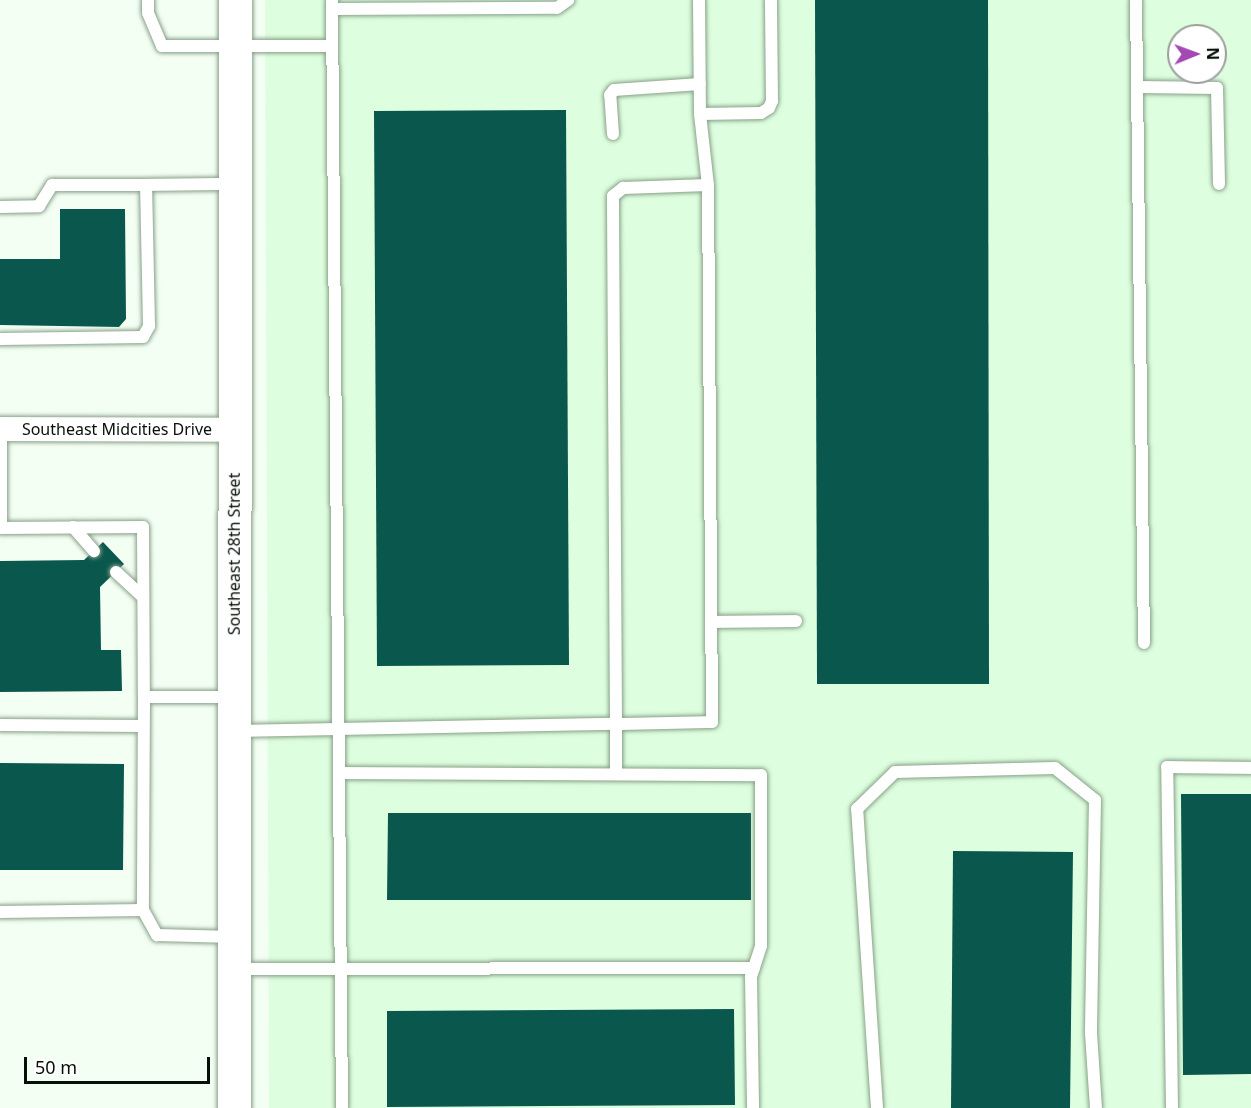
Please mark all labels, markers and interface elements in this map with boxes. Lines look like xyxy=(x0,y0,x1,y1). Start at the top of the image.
north arrow xyxy=(1167,24,1227,84)
text: N xyxy=(1202,47,1224,60)
street label: Southeast Midcities Drive xyxy=(22,419,212,439)
street label: Southeast 28th Street xyxy=(224,473,244,635)
scale bar xyxy=(27,1045,213,1083)
text: 50 m xyxy=(35,1055,77,1079)

